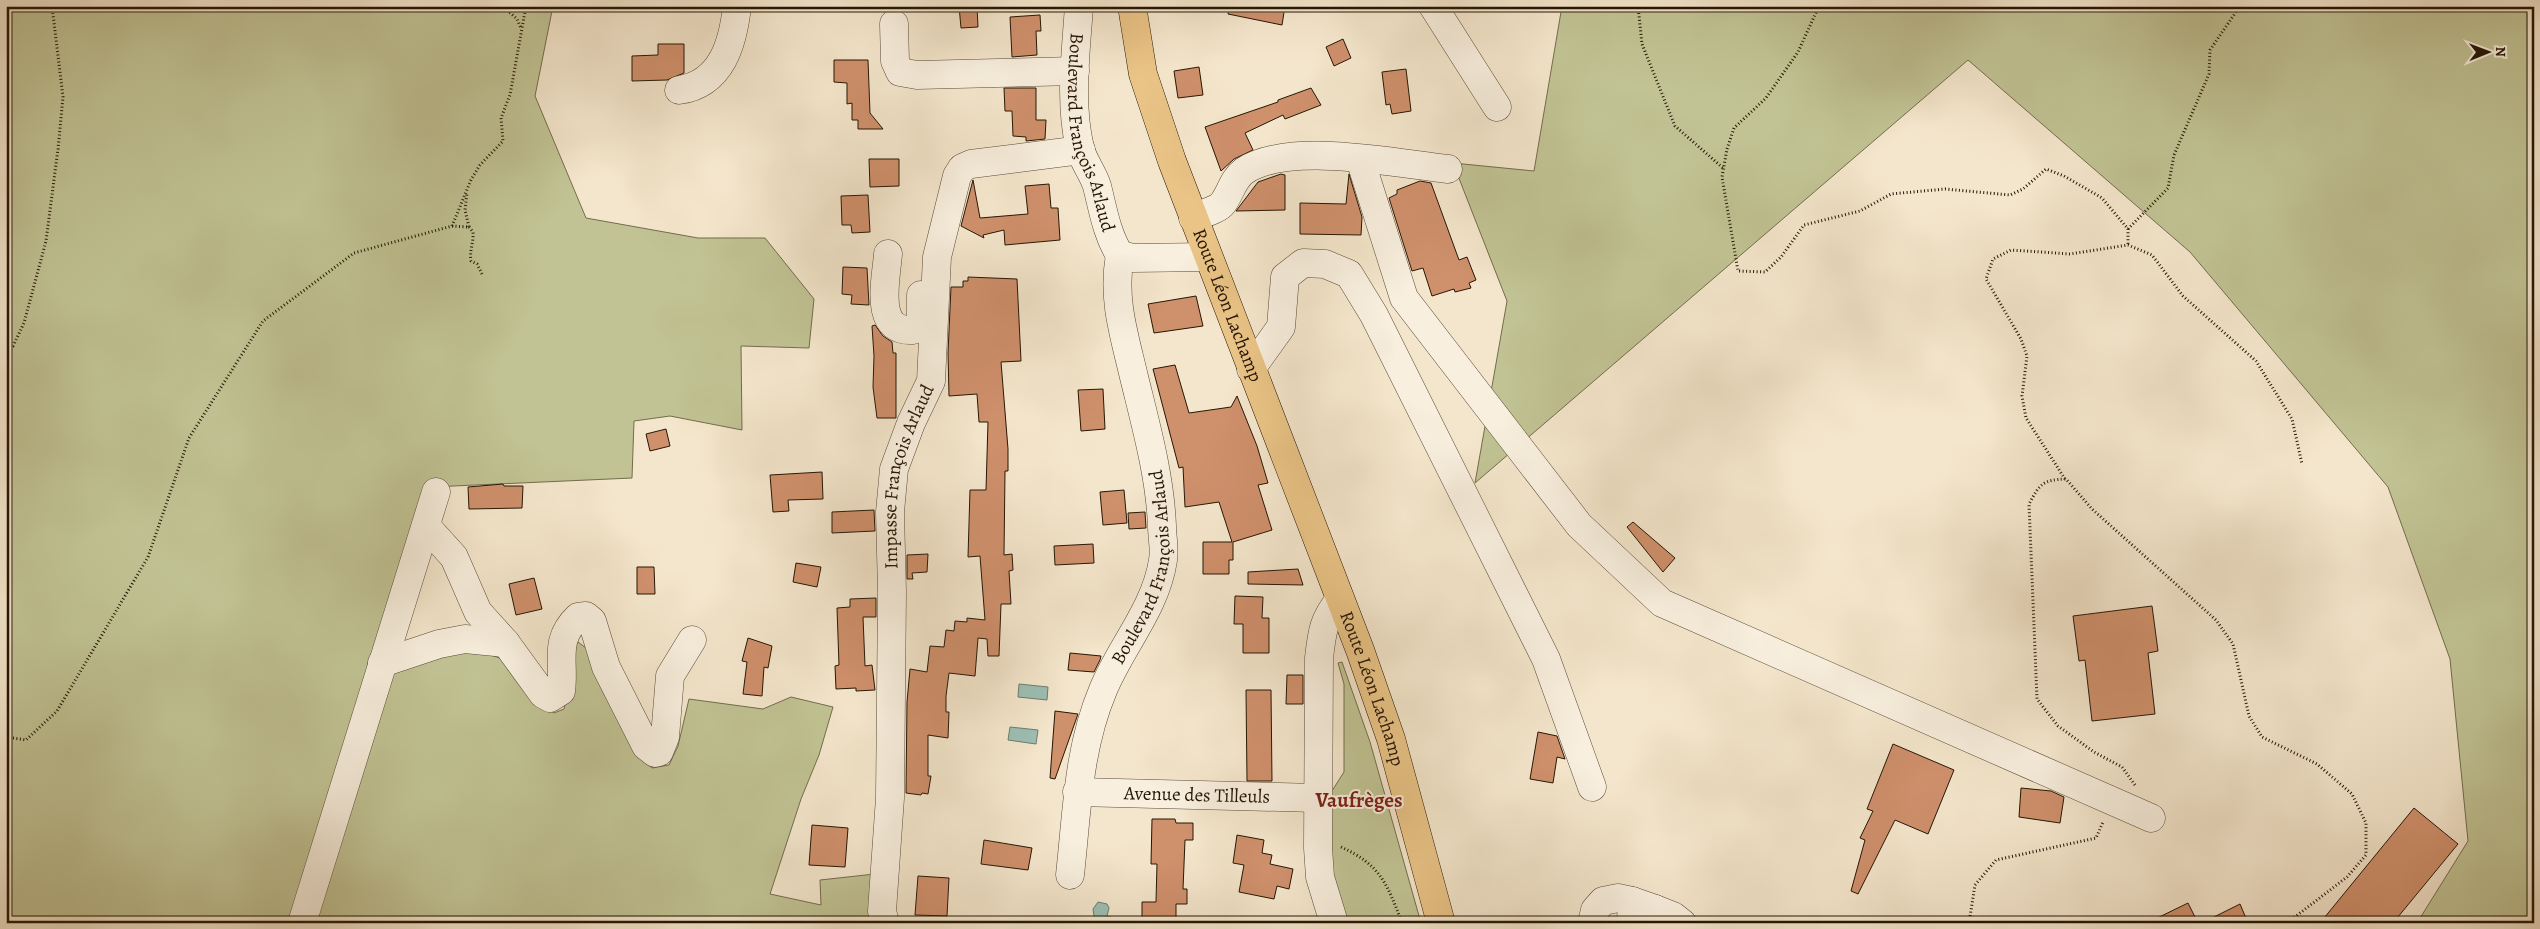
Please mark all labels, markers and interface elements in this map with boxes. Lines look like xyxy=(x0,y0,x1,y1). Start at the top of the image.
north arrow xyxy=(2462,28,2512,78)
street label: Boulevard François Arlaud xyxy=(1061,32,1121,236)
text: N xyxy=(2491,47,2510,57)
street label: Route Léon Lachamp xyxy=(1186,225,1269,386)
street label: Impasse François Arlaud xyxy=(877,379,941,569)
street label: Boulevard François Arlaud xyxy=(1105,467,1177,669)
street label: Route Léon Lachamp xyxy=(1333,607,1411,769)
street label: Avenue des Tilleuls xyxy=(1123,780,1270,810)
district label: Vaufrèges xyxy=(1314,786,1403,814)

